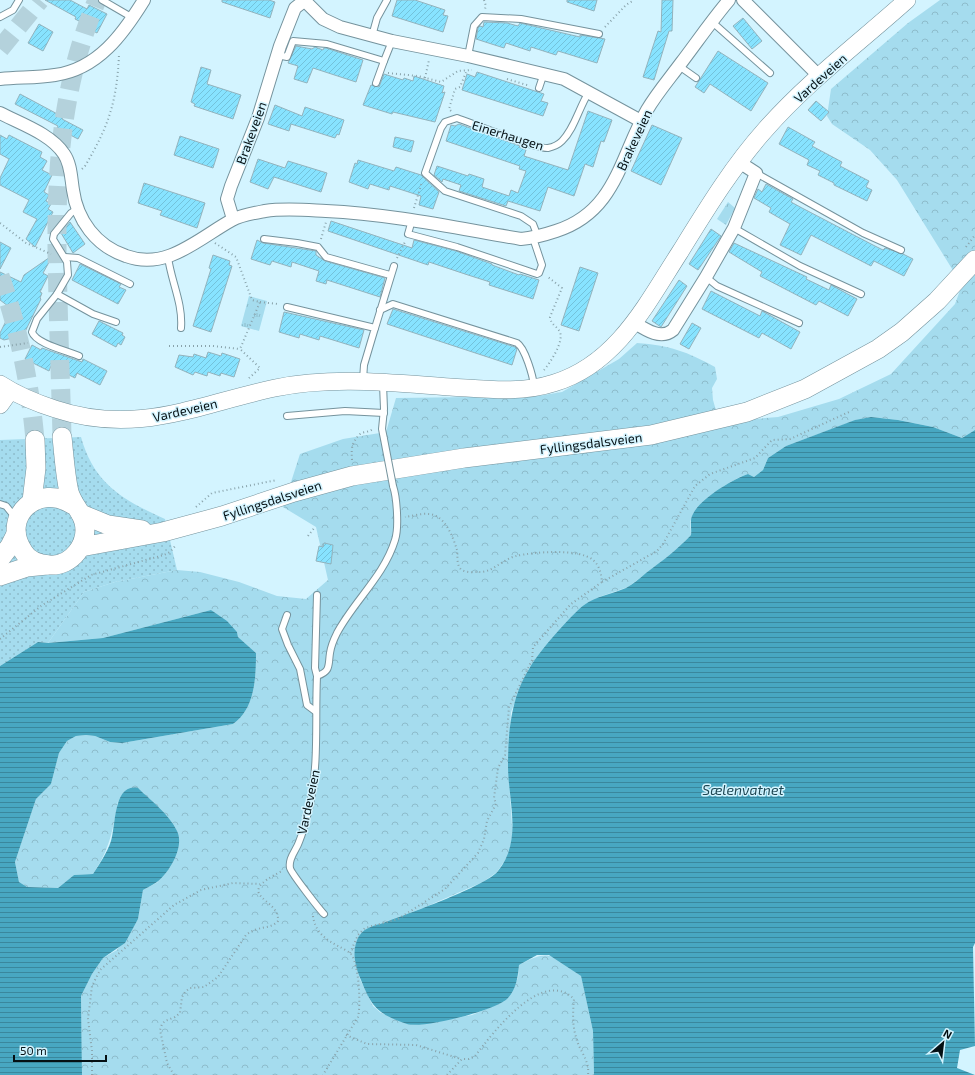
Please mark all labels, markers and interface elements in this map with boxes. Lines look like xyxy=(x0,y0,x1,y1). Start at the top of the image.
street label: Vardeveien xyxy=(790,50,850,106)
street label: Brakeveien xyxy=(232,100,270,166)
street label: Brakeveien xyxy=(613,107,655,173)
street label: Einerhaugen xyxy=(470,117,546,153)
street label: Vardeveien xyxy=(151,395,219,425)
street label: Fyllingsdalsveien xyxy=(539,429,643,457)
street label: Fyllingsdalsveien xyxy=(221,477,323,523)
street label: Vardeveien xyxy=(293,768,323,836)
water label: Sælenvatnet xyxy=(702,781,784,798)
north arrow xyxy=(923,1023,963,1063)
text: N xyxy=(941,1026,955,1041)
scale bar xyxy=(14,1037,106,1063)
text: 50 m xyxy=(20,1043,47,1057)

